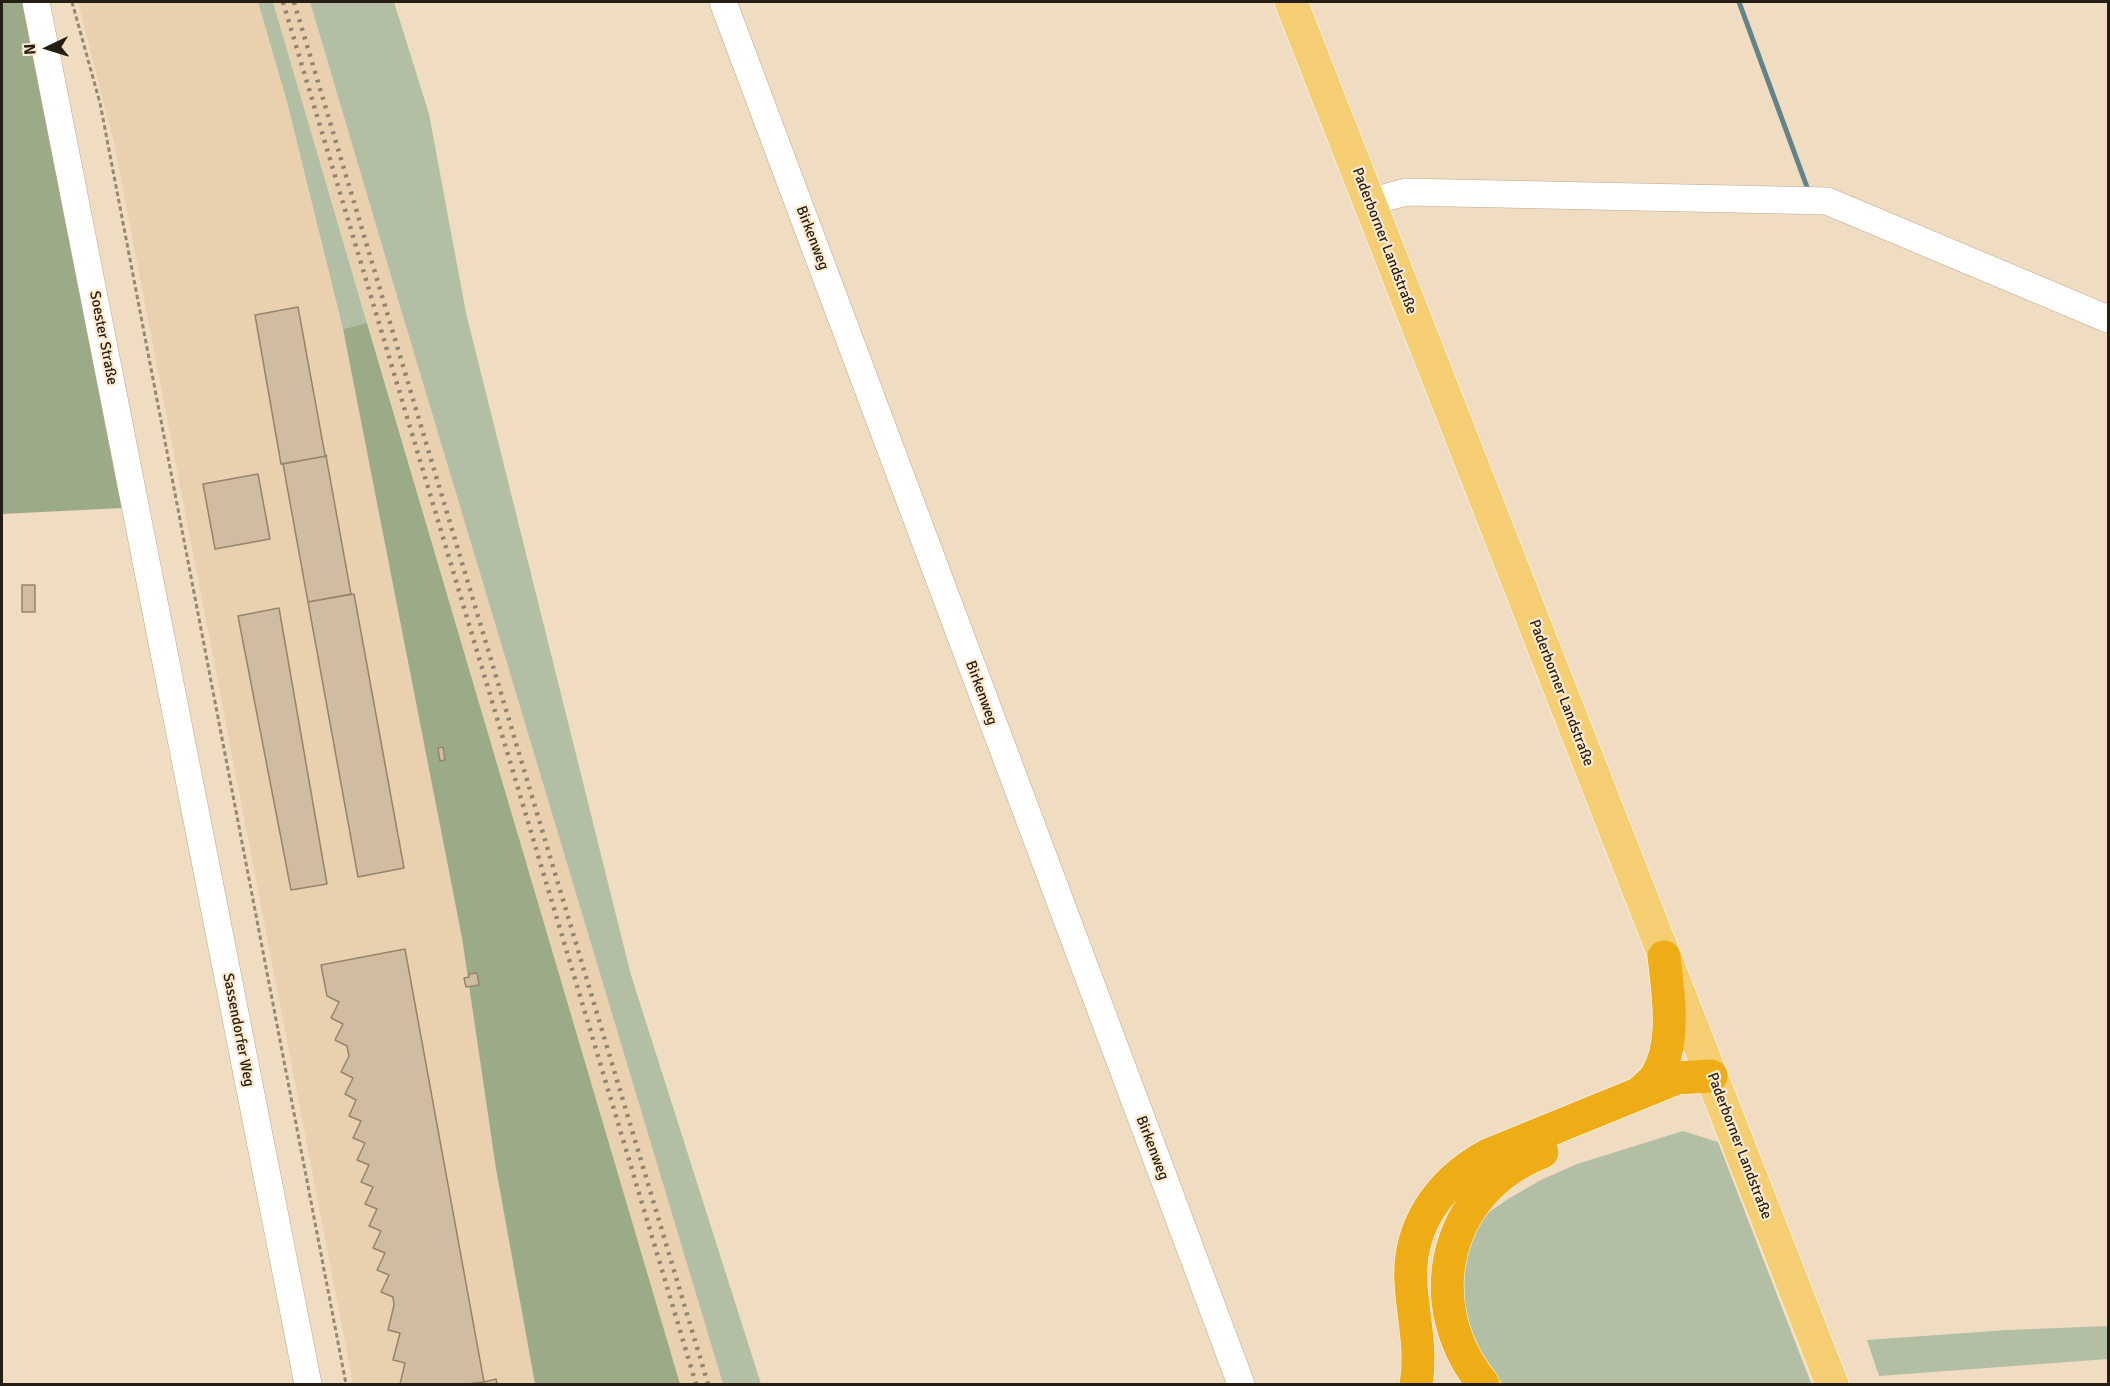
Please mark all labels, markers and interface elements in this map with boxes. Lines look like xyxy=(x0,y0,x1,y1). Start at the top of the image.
north arrow xyxy=(18,18,78,78)
text: N xyxy=(20,43,40,56)
street label: Paderborner Landstraße xyxy=(1348,165,1420,317)
street label: Birkenweg xyxy=(792,203,832,273)
street label: Soester Straße xyxy=(85,290,121,386)
street label: Paderborner Landstraße xyxy=(1525,617,1597,769)
street label: Birkenweg xyxy=(961,658,1001,728)
street label: Sassendorfer Weg xyxy=(218,972,258,1088)
street label: Paderborner Landstraße xyxy=(1703,1070,1775,1222)
street label: Birkenweg xyxy=(1132,1113,1172,1183)

